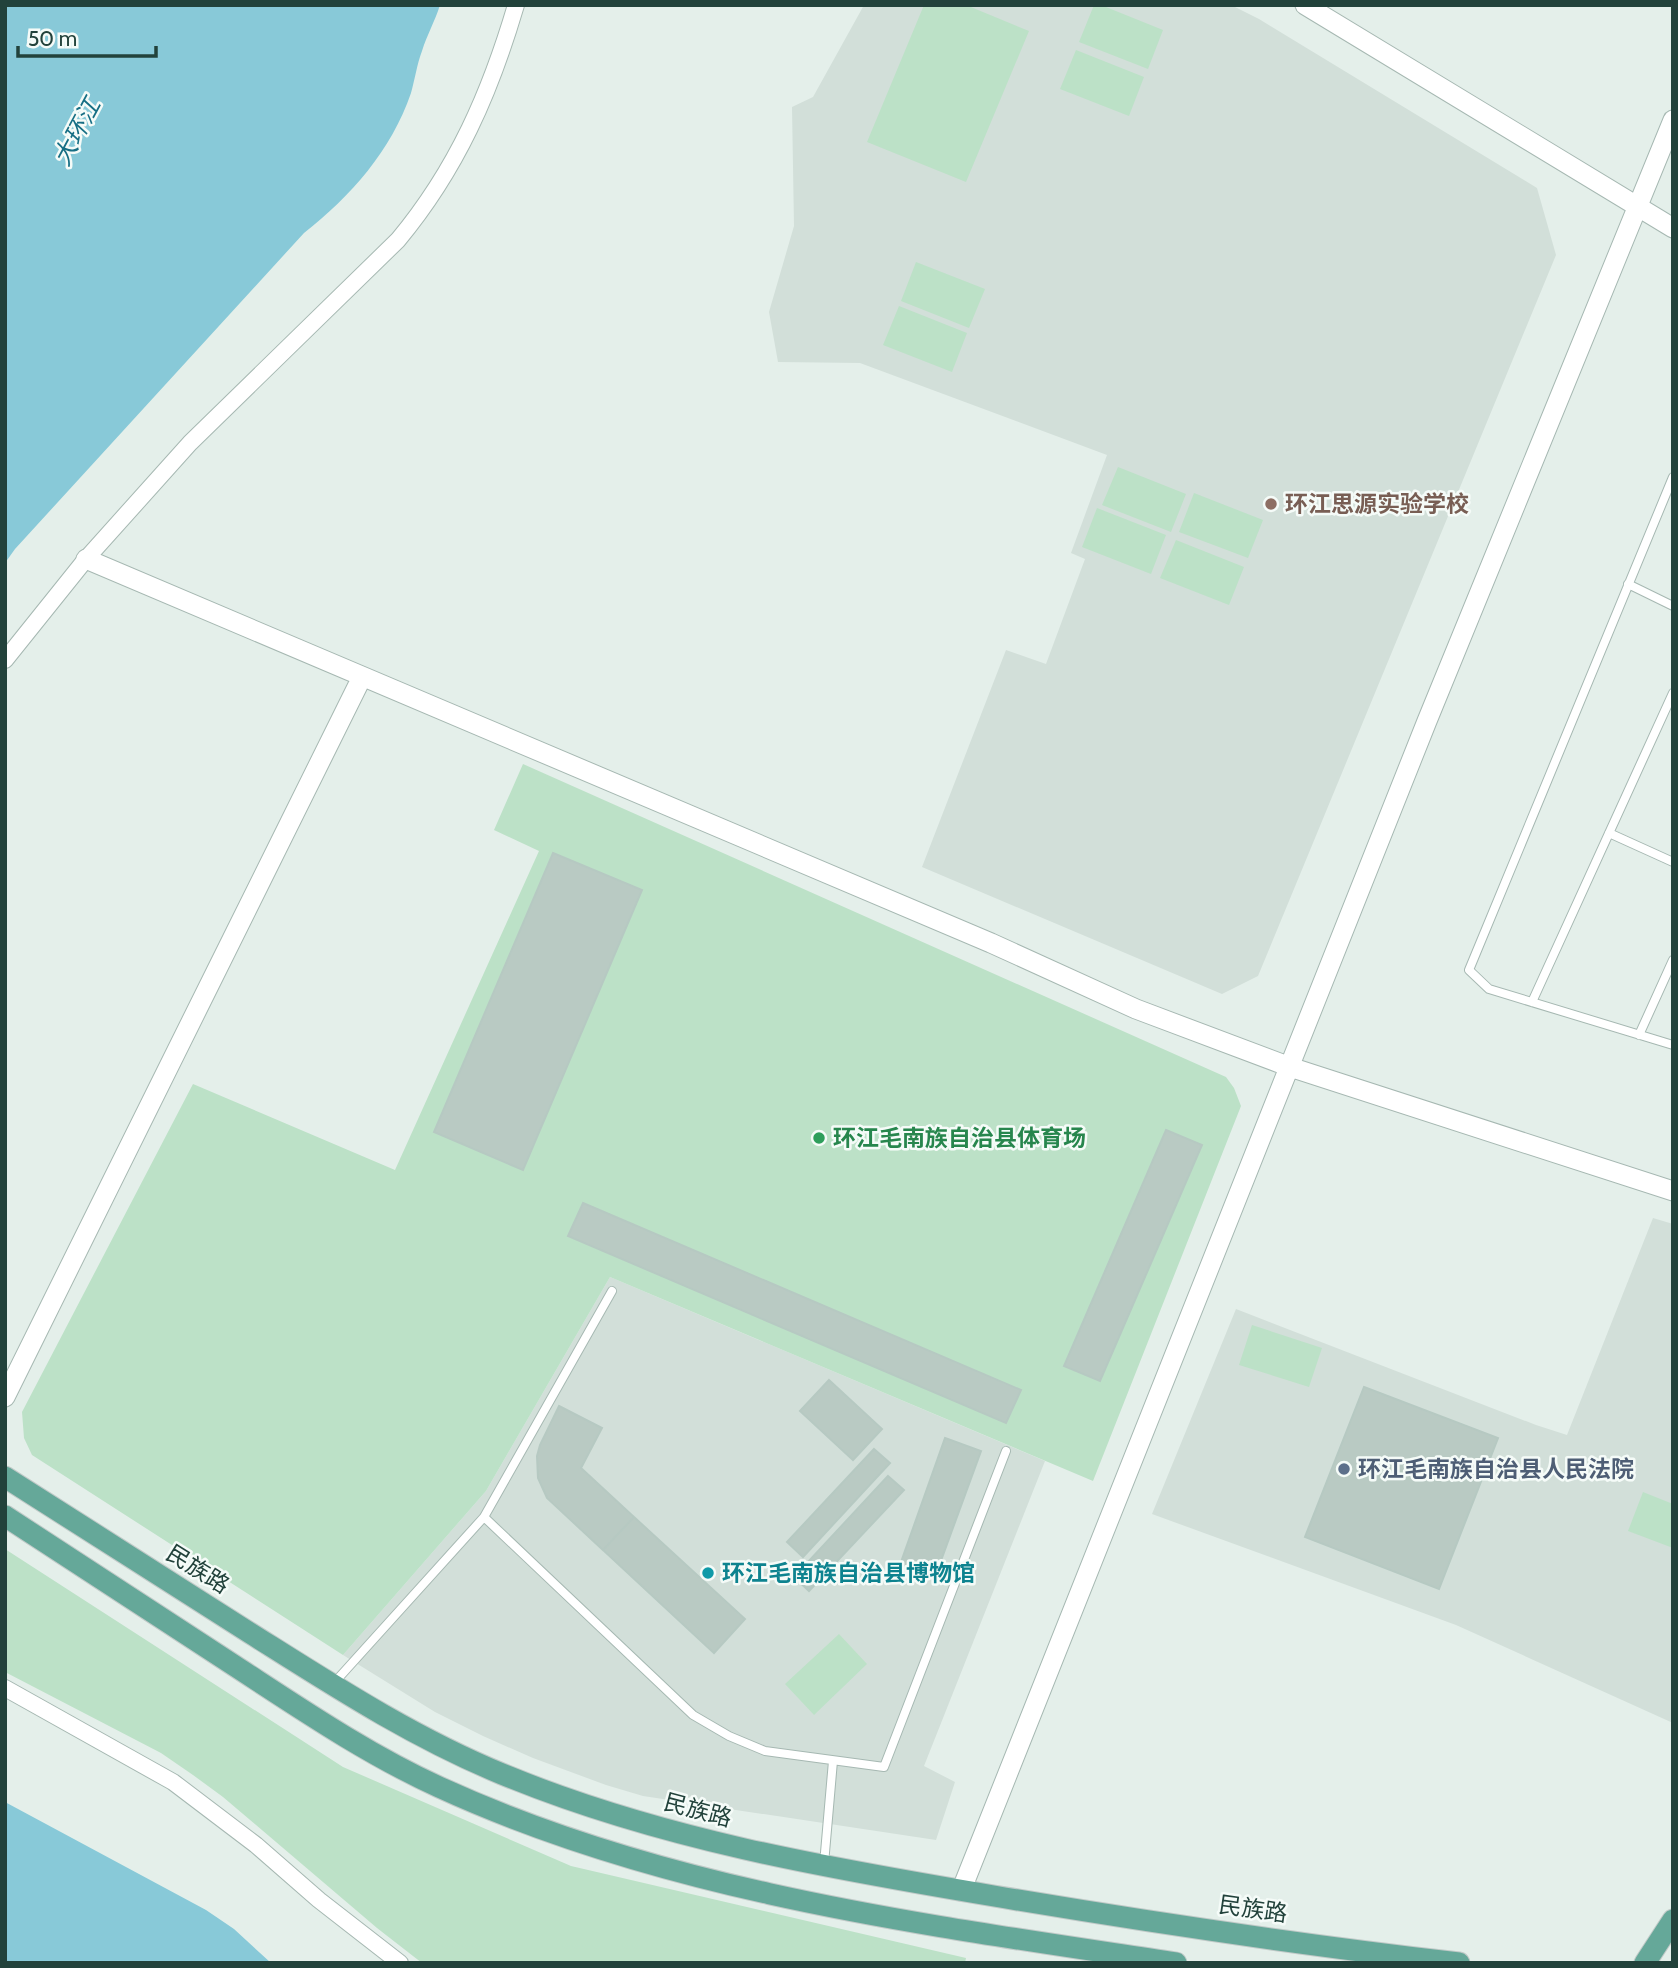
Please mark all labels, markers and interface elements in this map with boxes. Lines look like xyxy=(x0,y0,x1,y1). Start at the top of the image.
scale bar xyxy=(18,14,156,58)
text: 50 m xyxy=(28,26,77,51)
water label: 大环江 xyxy=(47,91,108,170)
place label: 环江思源实验学校 xyxy=(1285,490,1469,518)
marker: 环江思源实验学校 xyxy=(1263,496,1279,512)
place label: 环江毛南族自治县体育场 xyxy=(833,1124,1086,1152)
marker: 环江毛南族自治县体育场 xyxy=(811,1130,827,1146)
place label: 环江毛南族自治县人民法院 xyxy=(1358,1455,1634,1483)
marker: 环江毛南族自治县人民法院 xyxy=(1336,1461,1352,1477)
street label: 民族路 xyxy=(161,1539,235,1599)
place label: 环江毛南族自治县博物馆 xyxy=(722,1559,975,1587)
marker: 环江毛南族自治县博物馆 xyxy=(700,1565,716,1581)
street label: 民族路 xyxy=(661,1788,735,1832)
street label: 民族路 xyxy=(1217,1890,1289,1928)

